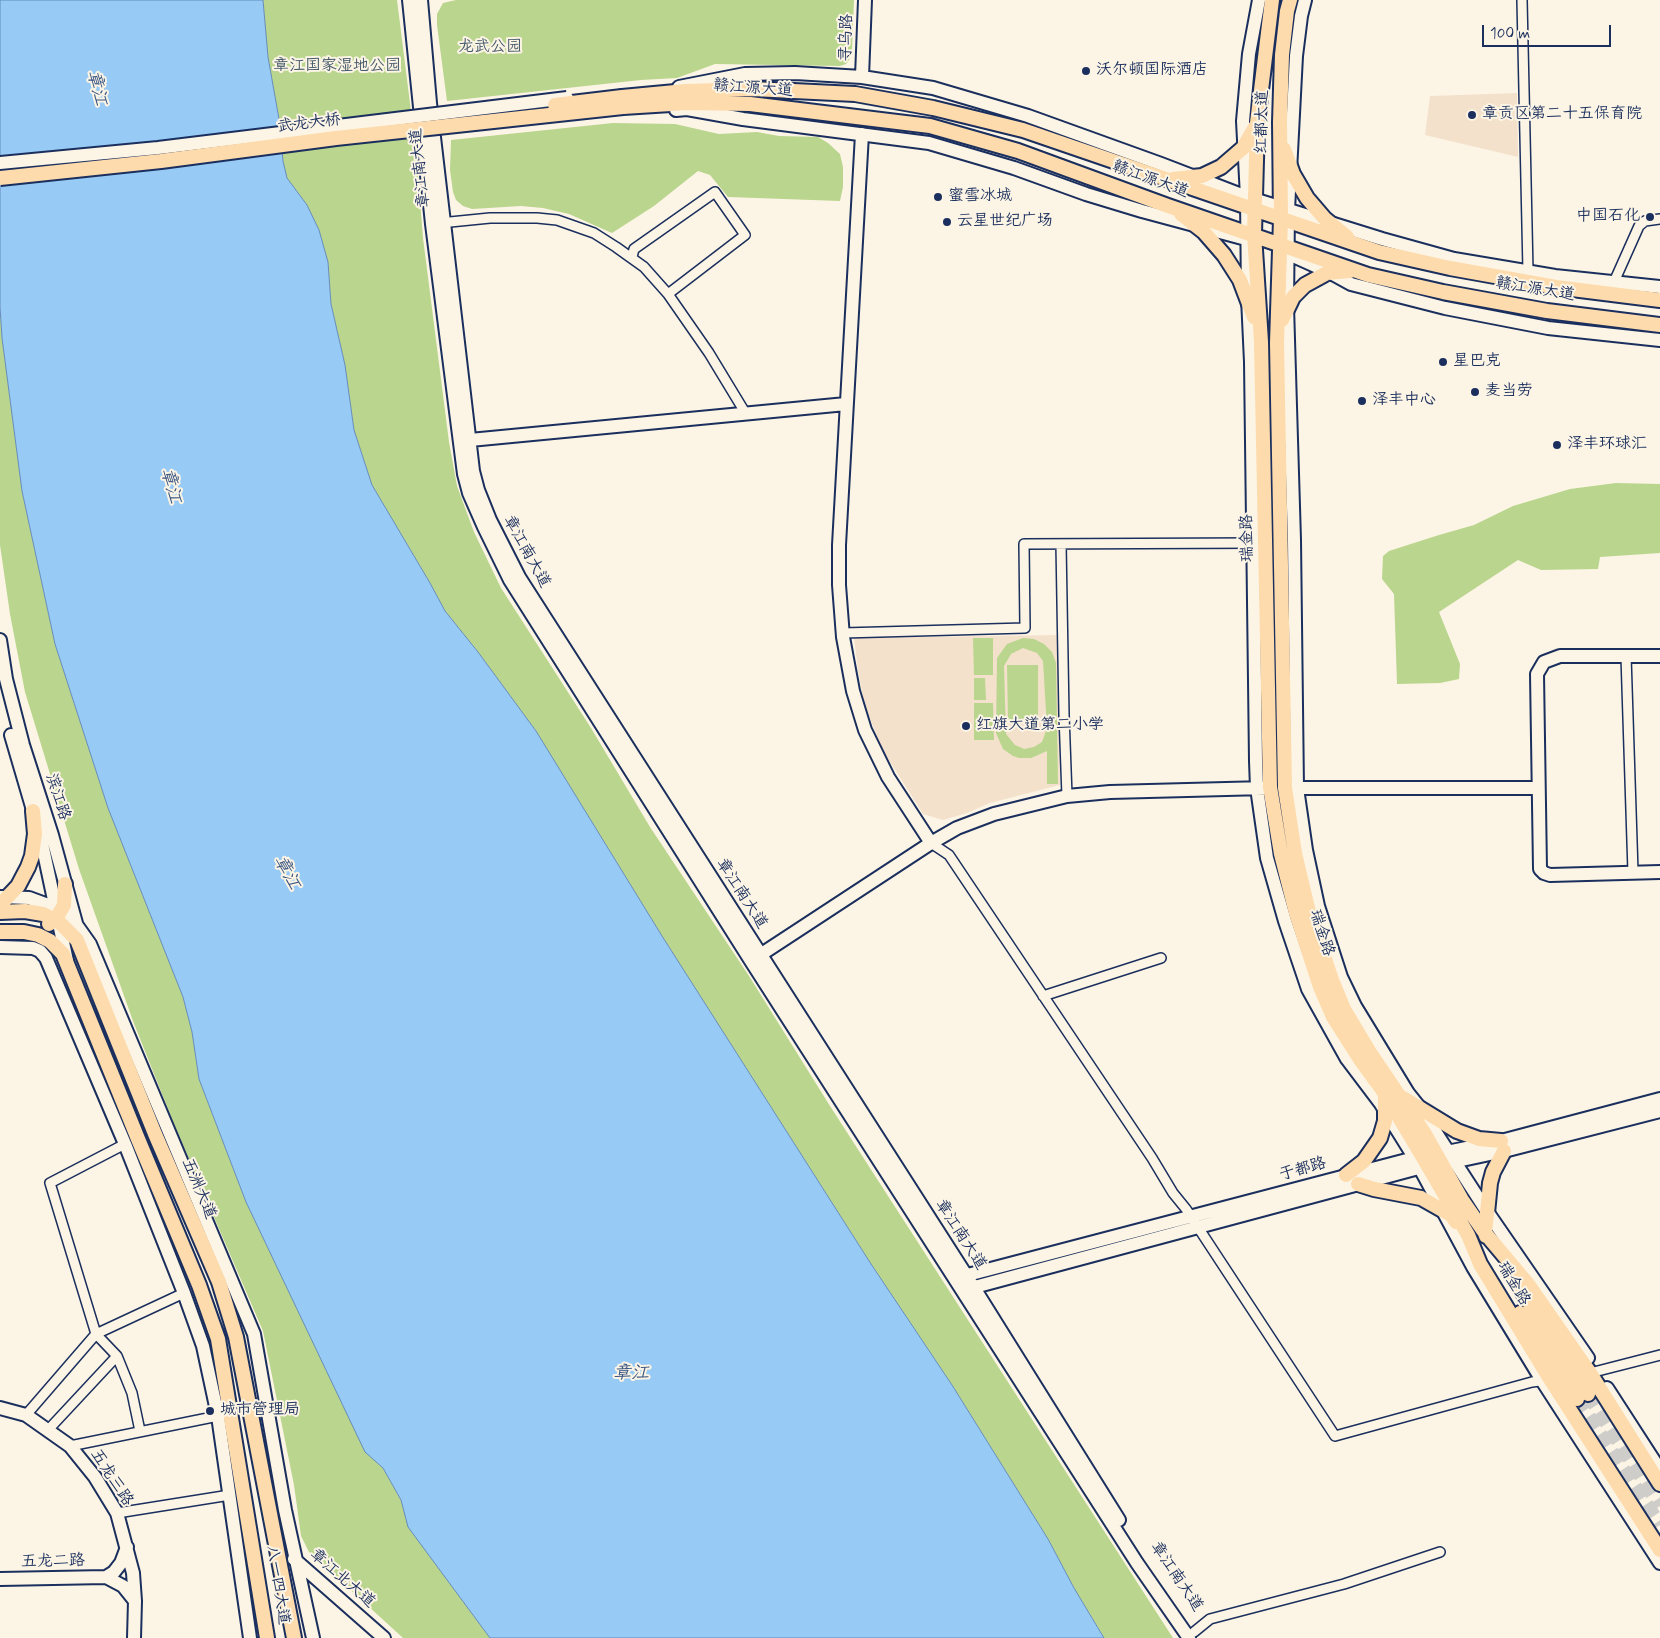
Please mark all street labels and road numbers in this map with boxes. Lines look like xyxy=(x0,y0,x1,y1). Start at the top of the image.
street label: 寻乌路 xyxy=(837,14,857,62)
street label: 赣江源大道 xyxy=(712,77,794,101)
street label: 红都大道 xyxy=(1253,90,1273,154)
street label: 武龙大桥 xyxy=(276,111,342,137)
street label: 章江南大道 xyxy=(407,127,435,209)
street label: 赣江源大道 xyxy=(1109,157,1191,203)
street label: 赣江源大道 xyxy=(1494,274,1576,306)
street label: 章江南大道 xyxy=(498,512,554,592)
street label: 瑞金路 xyxy=(1238,514,1258,562)
street label: 滨江路 xyxy=(40,771,74,823)
street label: 章江南大道 xyxy=(711,855,771,933)
street label: 瑞金路 xyxy=(1304,907,1338,959)
street label: 于都路 xyxy=(1277,1154,1329,1186)
street label: 五洲大道 xyxy=(177,1156,219,1222)
street label: 章江南大道 xyxy=(930,1196,990,1274)
street label: 瑞金路 xyxy=(1492,1258,1534,1310)
street label: 五龙三路 xyxy=(86,1446,136,1510)
street label: 章江南大道 xyxy=(1146,1538,1206,1616)
street label: 八一四大道 xyxy=(261,1544,293,1626)
street label: 章江北大道 xyxy=(306,1546,378,1612)
street label: 五龙二路 xyxy=(21,1552,85,1572)

